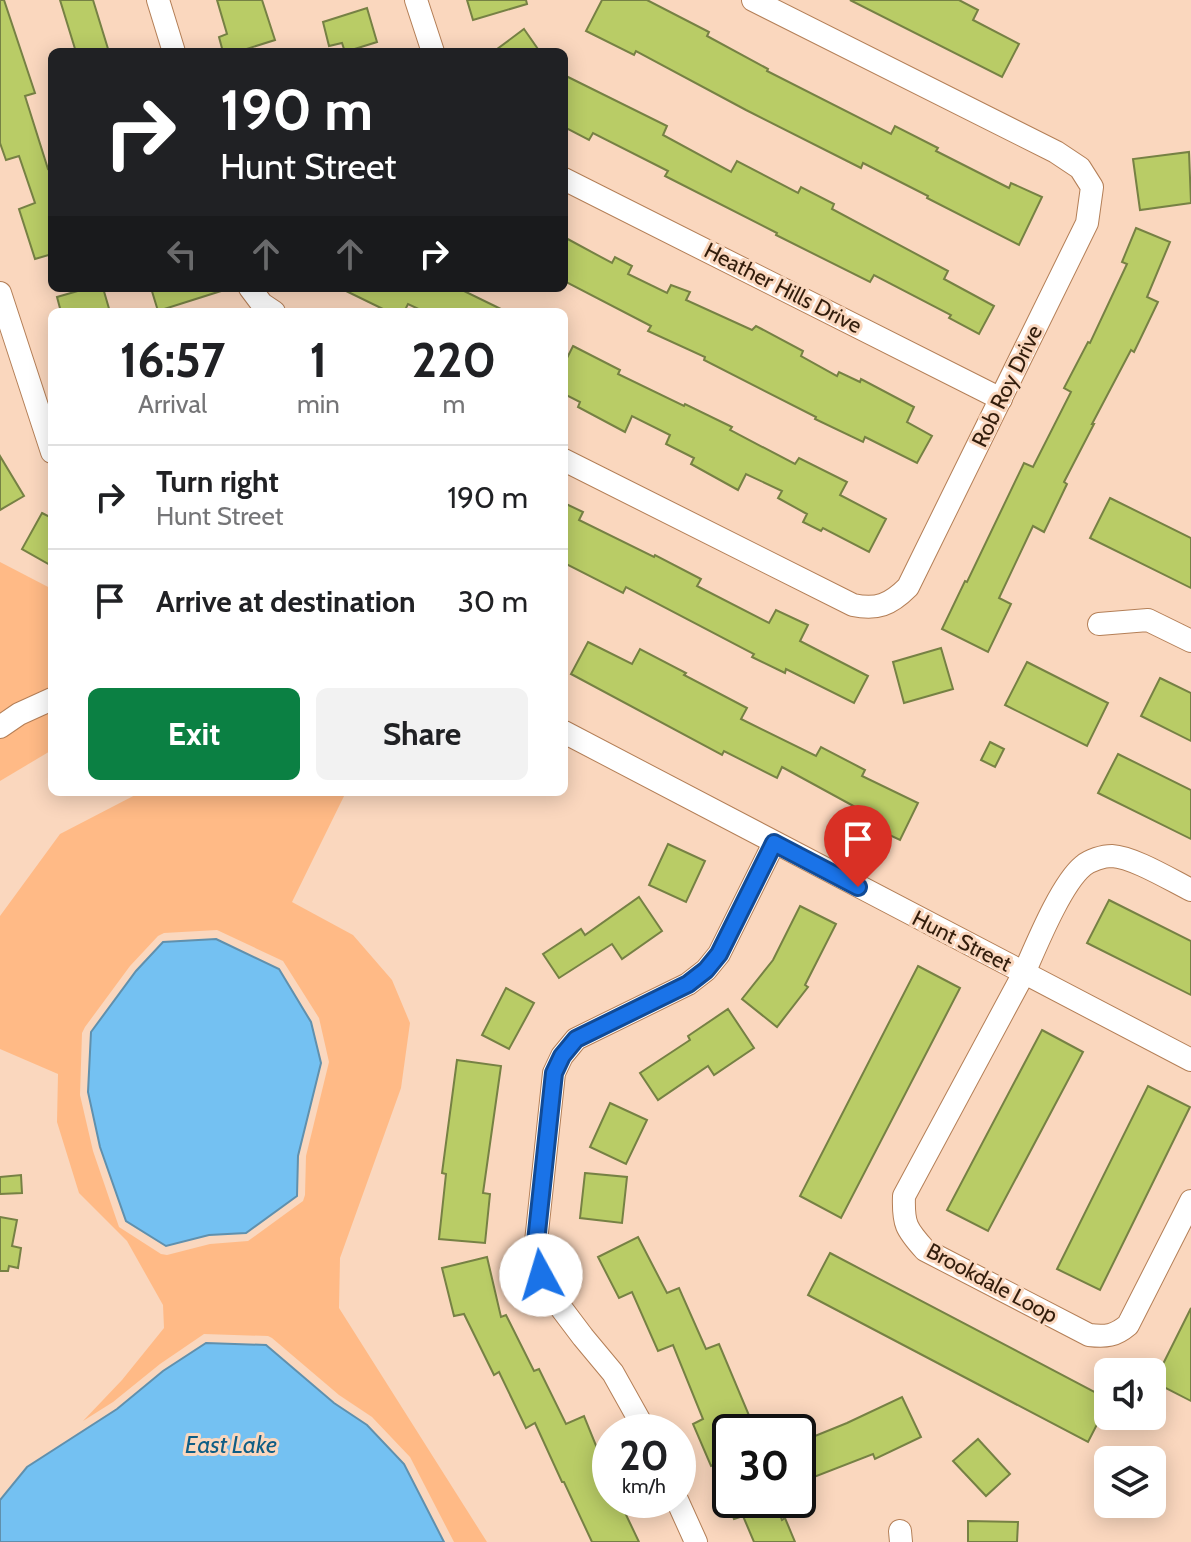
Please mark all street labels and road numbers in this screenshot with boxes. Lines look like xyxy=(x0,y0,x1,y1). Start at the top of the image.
street label: Heather Hills Drive xyxy=(700,237,866,339)
street label: Rob Roy Drive xyxy=(966,321,1048,451)
street label: Hunt Street xyxy=(908,904,1017,978)
street label: Brookdale Loop xyxy=(922,1237,1062,1329)

